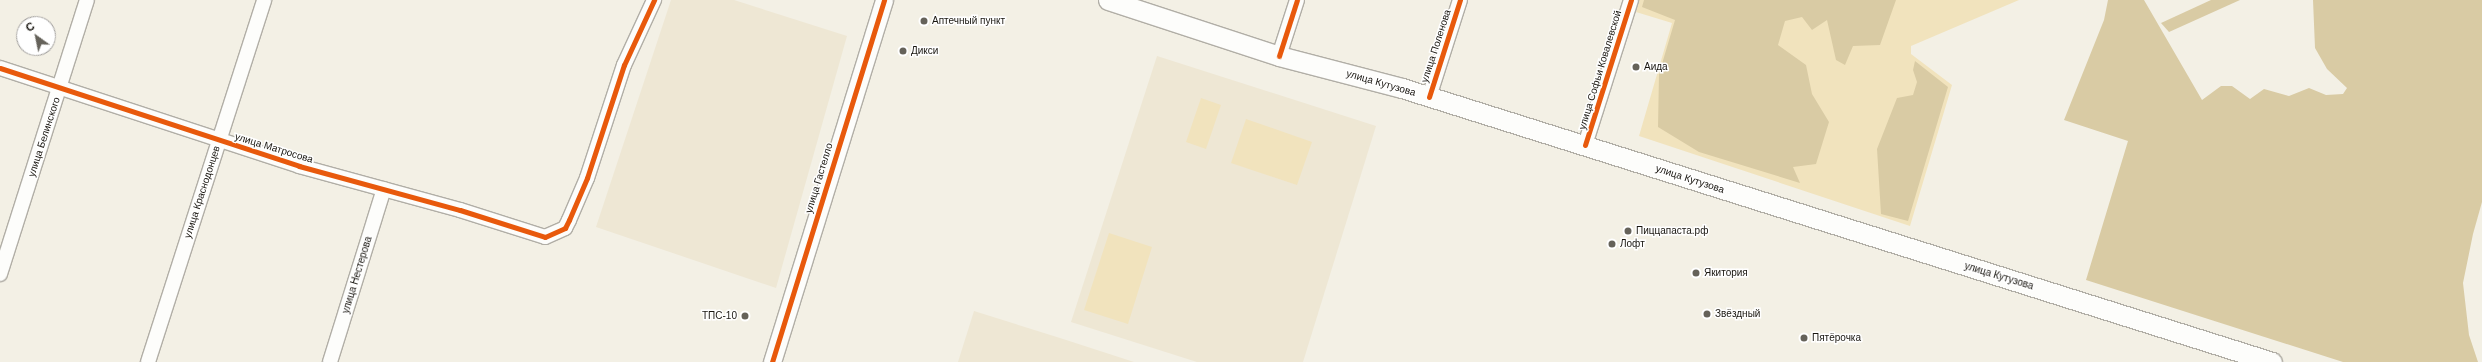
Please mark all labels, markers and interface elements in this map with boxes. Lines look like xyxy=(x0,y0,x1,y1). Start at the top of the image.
street label: улица Поленова xyxy=(1419,8,1453,84)
street label: улица Софьи Ковалевской xyxy=(1576,9,1624,131)
place label: Аптечный пункт xyxy=(932,15,1005,27)
north arrow xyxy=(16,16,56,56)
marker: Аптечный пункт xyxy=(919,16,929,26)
text: С xyxy=(23,20,37,34)
place label: Дикси xyxy=(911,45,938,57)
marker: Дикси xyxy=(898,46,908,56)
place label: Аида xyxy=(1644,61,1668,73)
marker: Аида xyxy=(1631,62,1641,72)
street label: улица Кутузова xyxy=(1345,67,1417,99)
street label: улица Белинского xyxy=(25,96,63,178)
street label: улица Матросова xyxy=(233,130,315,166)
street label: улица Гастелло xyxy=(803,141,835,215)
street label: улица Краснодонцев xyxy=(181,144,223,240)
street label: улица Кутузова xyxy=(1654,162,1726,196)
place label: Пиццапаста.рф xyxy=(1636,225,1708,237)
marker: Пиццапаста.рф xyxy=(1623,226,1633,236)
street label: улица Нестерова xyxy=(340,235,374,315)
place label: Лофт xyxy=(1620,238,1645,250)
marker: Лофт xyxy=(1607,239,1617,249)
street label: улица Кутузова xyxy=(1963,260,2035,292)
place label: Якитория xyxy=(1704,267,1748,279)
marker: Якитория xyxy=(1691,268,1701,278)
place label: Звёздный xyxy=(1715,308,1760,320)
marker: Звёздный xyxy=(1702,309,1712,319)
place label: ТПС-10 xyxy=(702,310,737,322)
marker: ТПС-10 xyxy=(740,311,750,321)
place label: Пятёрочка xyxy=(1812,332,1861,344)
marker: Пятёрочка xyxy=(1799,333,1809,343)

